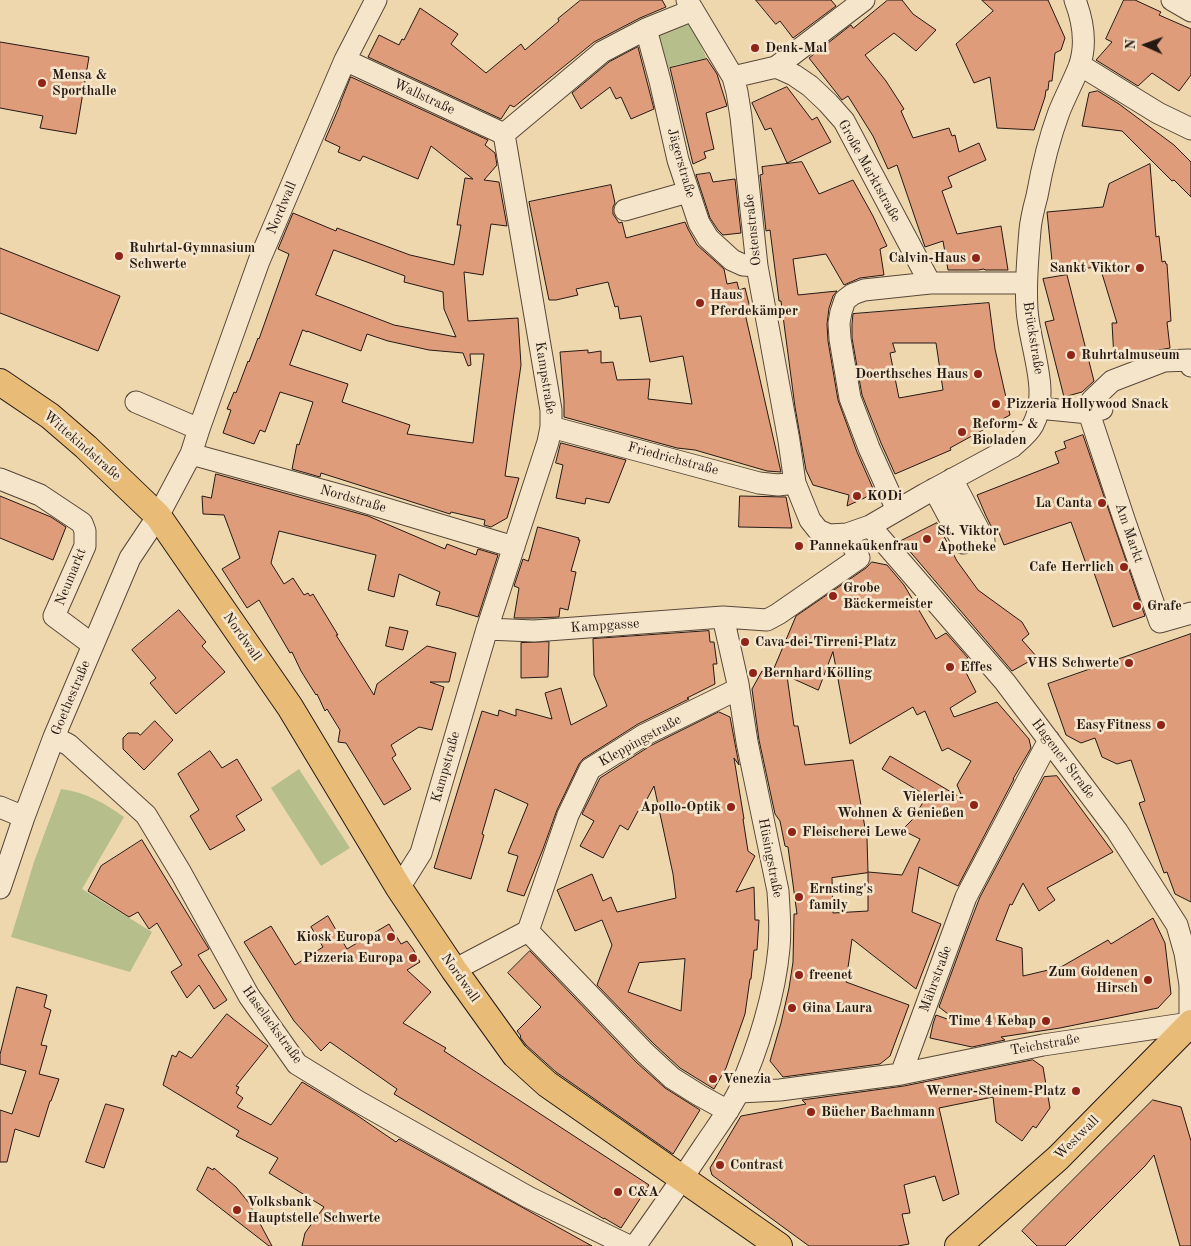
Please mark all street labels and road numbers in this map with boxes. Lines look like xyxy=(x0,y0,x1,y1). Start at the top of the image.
street label: Wallstraße xyxy=(391,75,457,119)
street label: Große Marktstraße xyxy=(834,117,904,225)
street label: Jägerstraße xyxy=(663,126,699,200)
street label: Nordwall xyxy=(263,179,301,237)
street label: Ostenstraße xyxy=(741,193,765,267)
street label: Brückstraße xyxy=(1019,300,1047,376)
street label: Kampstraße xyxy=(531,340,559,416)
street label: Wittekindstraße xyxy=(40,408,124,484)
street label: Friedrichstraße xyxy=(626,439,720,479)
street label: Nordstraße xyxy=(318,482,388,516)
street label: Am Markt xyxy=(1111,501,1147,565)
street label: Neumarkt xyxy=(52,546,90,608)
street label: Nordwall xyxy=(219,609,265,665)
street label: Kampgasse xyxy=(570,615,640,637)
street label: Goethestraße xyxy=(48,658,94,738)
street label: Kleppingstraße xyxy=(596,711,684,771)
street label: Hagener Straße xyxy=(1028,716,1098,802)
street label: Kampstraße xyxy=(428,729,464,805)
street label: Hüsingstraße xyxy=(754,817,786,899)
street label: Mährstraße xyxy=(916,944,956,1014)
street label: Nordwall xyxy=(437,950,483,1006)
street label: Haselackstraße xyxy=(238,983,306,1067)
street label: Teichstraße xyxy=(1009,1031,1081,1059)
street label: Westwall xyxy=(1051,1112,1103,1164)

